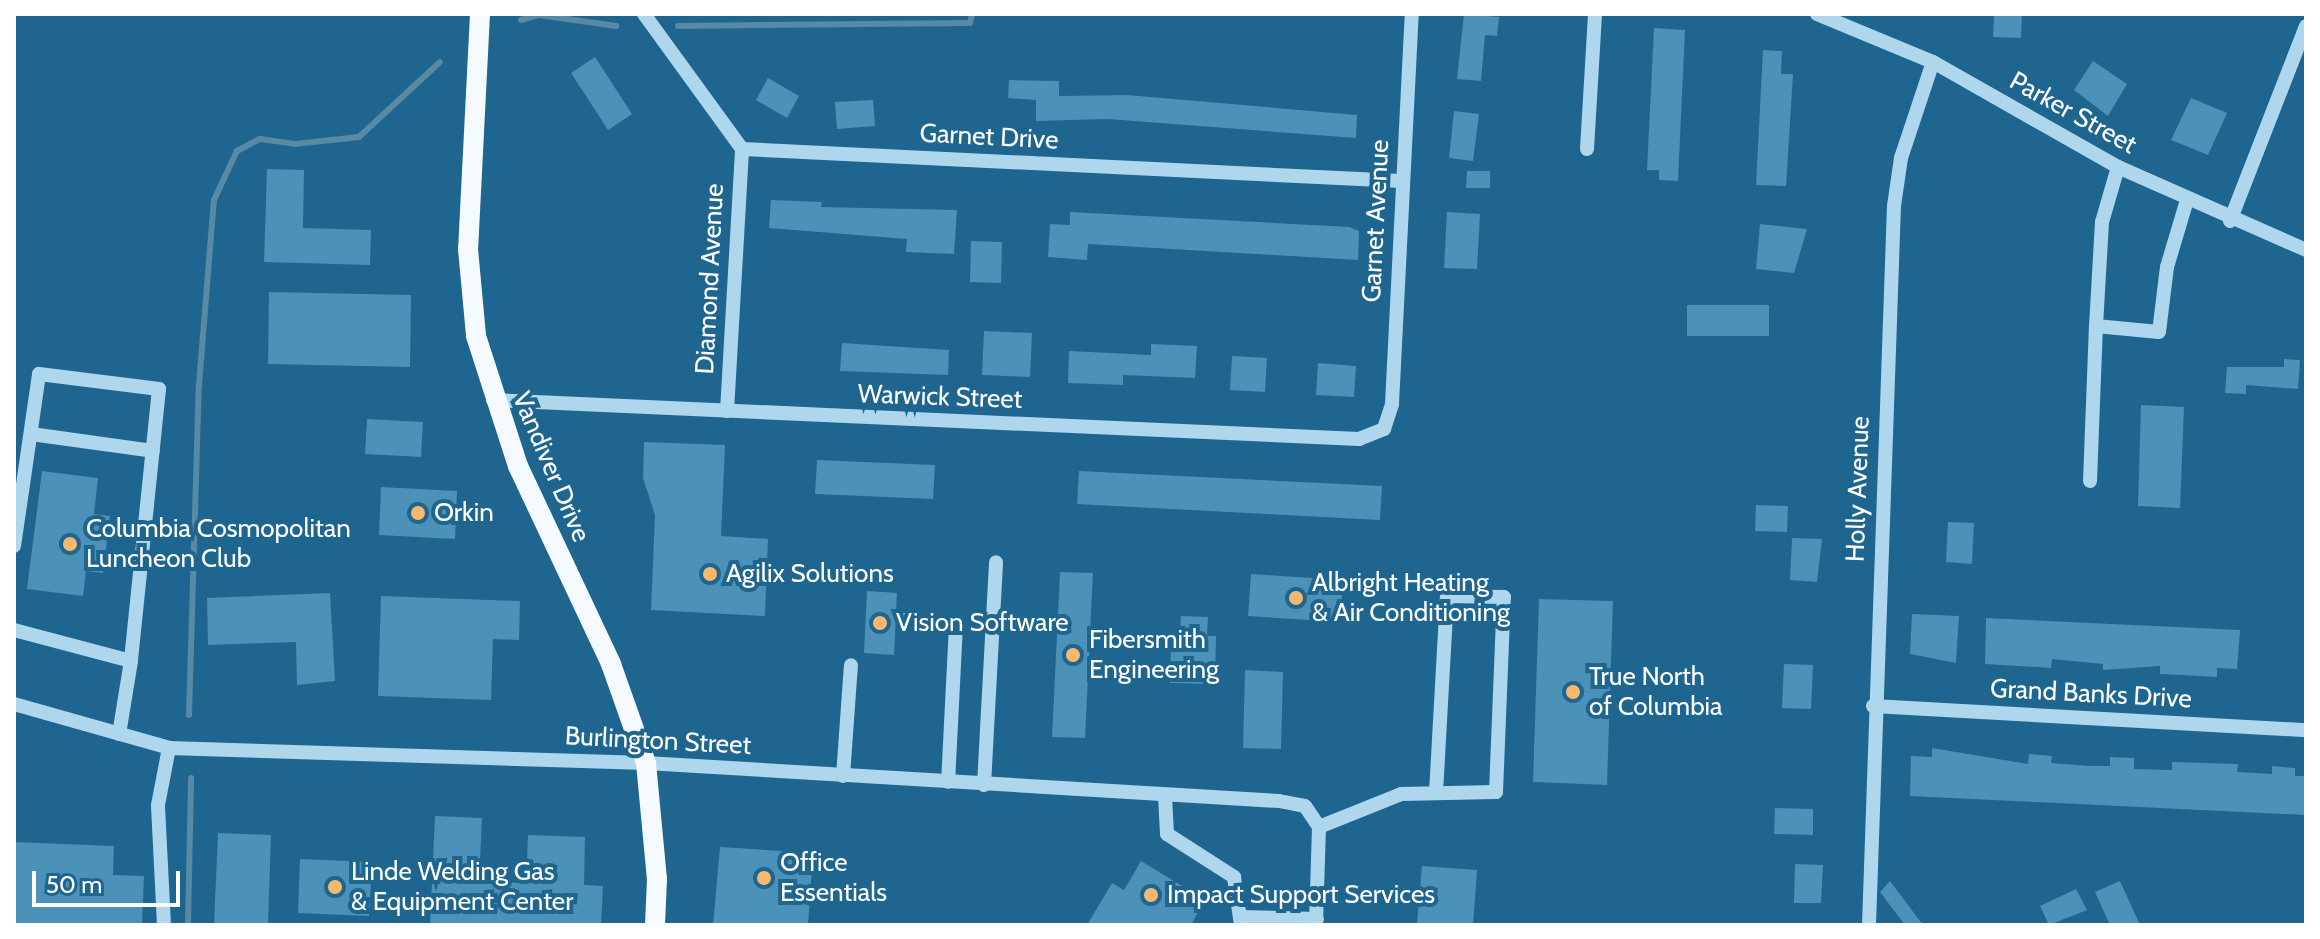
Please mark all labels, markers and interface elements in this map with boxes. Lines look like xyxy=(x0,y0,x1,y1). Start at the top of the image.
street label: Parker Street xyxy=(2004,65,2142,161)
street label: Garnet Drive xyxy=(919,118,1059,156)
street label: Garnet Avenue xyxy=(1356,139,1396,303)
street label: Diamond Avenue xyxy=(689,183,731,375)
street label: Warwick Street xyxy=(857,379,1023,415)
street label: Vandiver Drive xyxy=(505,387,597,547)
street label: Holly Avenue xyxy=(1840,416,1876,562)
place label: Orkin xyxy=(434,497,494,529)
marker: Orkin xyxy=(409,504,427,522)
place label: Columbia Cosmopolitan Luncheon Club xyxy=(86,513,351,574)
marker: Columbia Cosmopolitan Luncheon Club xyxy=(61,535,79,553)
place label: Agilix Solutions xyxy=(726,558,894,590)
marker: Agilix Solutions xyxy=(701,565,719,583)
place label: Albright Heating & Air Conditioning xyxy=(1312,567,1510,628)
marker: Albright Heating & Air Conditioning xyxy=(1287,589,1305,607)
place label: Vision Software xyxy=(896,607,1069,639)
marker: Vision Software xyxy=(871,614,889,632)
place label: Fibersmith Engineering xyxy=(1089,624,1219,686)
marker: Fibersmith Engineering xyxy=(1064,646,1082,664)
place label: True North of Columbia xyxy=(1589,661,1723,722)
street label: Grand Banks Drive xyxy=(1989,673,2193,715)
marker: True North of Columbia xyxy=(1564,683,1582,701)
street label: Burlington Street xyxy=(564,721,752,761)
place label: Office Essentials xyxy=(780,847,887,908)
scale bar xyxy=(36,855,184,905)
place label: Linde Welding Gas & Equipment Center xyxy=(351,856,573,918)
marker: Office Essentials xyxy=(755,869,773,887)
text: 50 m xyxy=(46,870,102,899)
marker: Linde Welding Gas & Equipment Center xyxy=(326,878,344,896)
place label: Impact Support Services xyxy=(1167,879,1435,911)
marker: Impact Support Services xyxy=(1142,886,1160,904)

